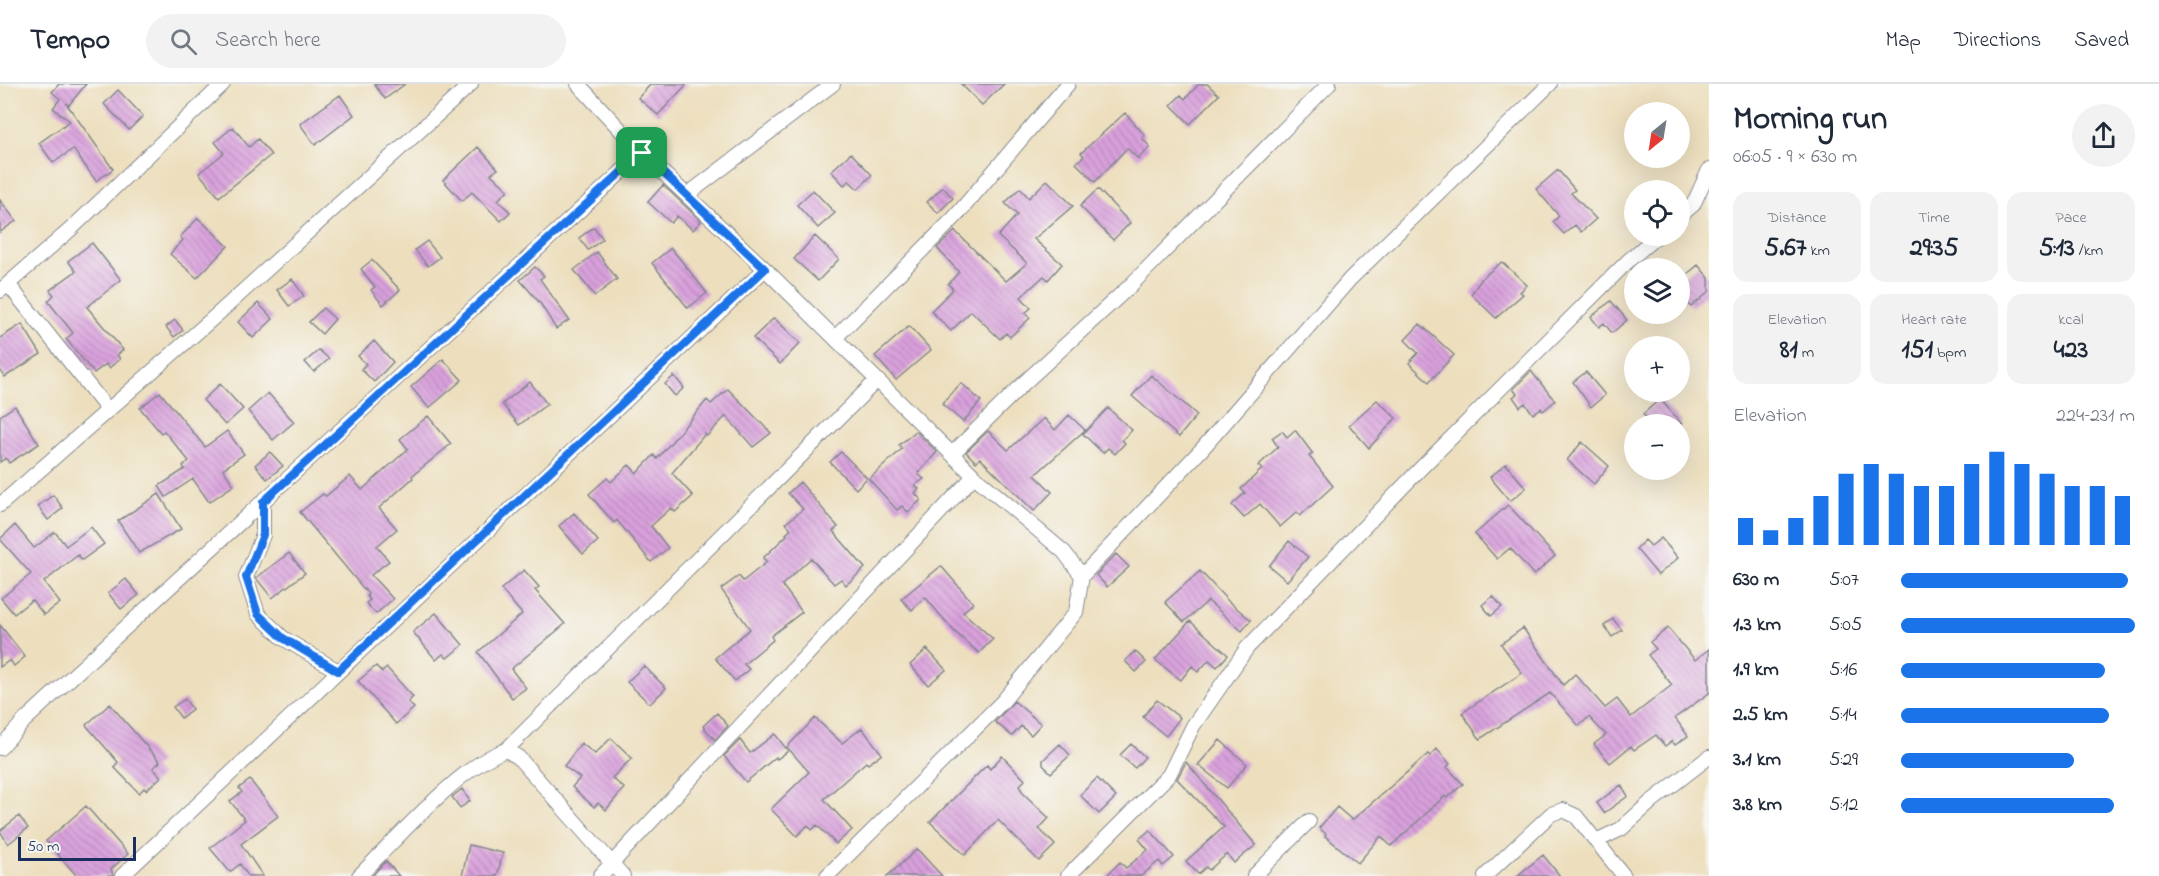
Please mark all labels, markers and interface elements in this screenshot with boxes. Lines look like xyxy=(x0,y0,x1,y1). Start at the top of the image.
search box xyxy=(146,14,566,68)
text: Tempo xyxy=(30,21,110,62)
icon: search xyxy=(167,25,200,58)
text: Search here xyxy=(215,25,321,57)
text: Map xyxy=(1885,26,1921,56)
text: Directions xyxy=(1954,26,2041,56)
text: Saved xyxy=(2074,26,2129,56)
text: Morning run xyxy=(1733,96,1887,144)
north arrow xyxy=(1624,102,1690,168)
map controls xyxy=(1624,102,1690,480)
button: share xyxy=(2072,104,2135,167)
pin xyxy=(616,127,667,178)
icon: arrive xyxy=(625,136,658,169)
text: 06:05 · 9 × 630 m xyxy=(1733,143,1857,172)
button: locate xyxy=(1624,180,1690,246)
text: Distance xyxy=(1768,206,1826,230)
text: Time xyxy=(1918,206,1950,230)
text: Pace xyxy=(2055,206,2087,230)
text: 5.67 xyxy=(1764,230,1806,268)
text: 29:35 xyxy=(1910,230,1958,268)
text: 5:13 xyxy=(2039,230,2075,268)
text: km xyxy=(1806,239,1830,263)
text: /km xyxy=(2075,239,2103,263)
button: layers xyxy=(1624,258,1690,324)
text: Elevation xyxy=(1768,308,1826,332)
text: Heart rate xyxy=(1901,308,1967,332)
text: kcal xyxy=(2058,308,2084,332)
text: 81 xyxy=(1780,332,1798,370)
text: 151 xyxy=(1902,332,1933,370)
text: 423 xyxy=(2054,332,2088,370)
button: + xyxy=(1624,336,1690,402)
text: m xyxy=(1798,341,1814,365)
text: bpm xyxy=(1933,341,1967,365)
text: Elevation xyxy=(1733,402,1807,431)
text: 224–231 m xyxy=(2056,402,2135,431)
button: − xyxy=(1624,414,1690,480)
text: 630 m xyxy=(1733,566,1779,595)
text: 5:07 xyxy=(1829,566,1859,595)
text: 1.3 km xyxy=(1733,611,1781,640)
text: 5:05 xyxy=(1829,611,1862,640)
text: 1.9 km xyxy=(1733,656,1779,685)
text: 5:16 xyxy=(1829,656,1857,685)
text: 2.5 km xyxy=(1733,701,1788,730)
text: 5:14 xyxy=(1829,701,1857,730)
text: 3.1 km xyxy=(1733,746,1781,775)
text: 5:29 xyxy=(1829,746,1858,775)
text: 3.8 km xyxy=(1733,791,1782,820)
text: 5:12 xyxy=(1829,791,1858,820)
scale bar xyxy=(18,834,136,862)
text: 50 m xyxy=(27,835,59,859)

